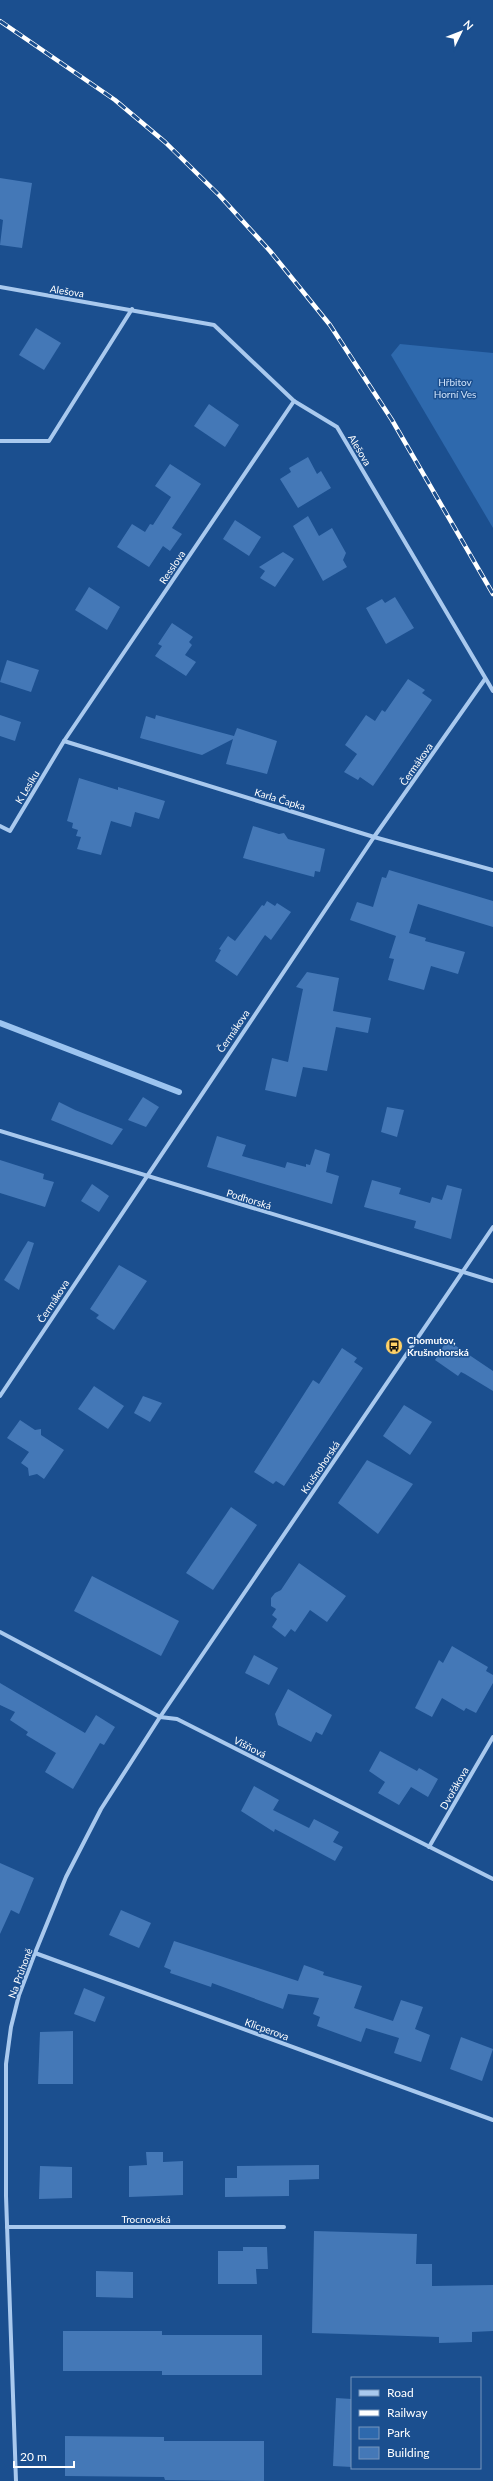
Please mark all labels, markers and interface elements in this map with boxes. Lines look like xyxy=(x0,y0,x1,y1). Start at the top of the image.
north arrow xyxy=(441,12,481,52)
text: N xyxy=(461,17,476,32)
street label: Alešova xyxy=(49,282,85,300)
park label: Hřbitov Horní Ves xyxy=(434,376,476,400)
street label: Alešova xyxy=(346,432,374,468)
street label: Resslova xyxy=(156,548,188,586)
street label: Čermákova xyxy=(397,740,435,788)
street label: K Lesíku xyxy=(12,768,42,806)
street label: Karla Čapka xyxy=(253,786,307,812)
street label: Čermákova xyxy=(214,1007,252,1055)
street label: Podhorská xyxy=(225,1186,273,1212)
street label: Čermákova xyxy=(35,1277,71,1325)
place label: Chomutov, Krušnohorská xyxy=(407,1334,469,1358)
bus stop icon: Chomutov, Krušnohorská xyxy=(384,1336,404,1356)
street label: Krušnohorská xyxy=(298,1438,342,1496)
street label: Višňová xyxy=(232,1734,268,1760)
street label: Dvořákova xyxy=(437,1765,471,1811)
street label: Na Průhoně xyxy=(5,1946,35,2000)
street label: Klicperova xyxy=(243,2015,291,2043)
street label: Trocnovská xyxy=(121,2213,171,2225)
legend xyxy=(351,2377,481,2469)
text: Road xyxy=(387,2385,414,2400)
text: Railway xyxy=(387,2405,428,2420)
text: Park xyxy=(387,2425,411,2440)
scale bar xyxy=(14,2443,74,2469)
text: Building xyxy=(387,2445,430,2460)
text: 20 m xyxy=(20,2449,47,2464)

